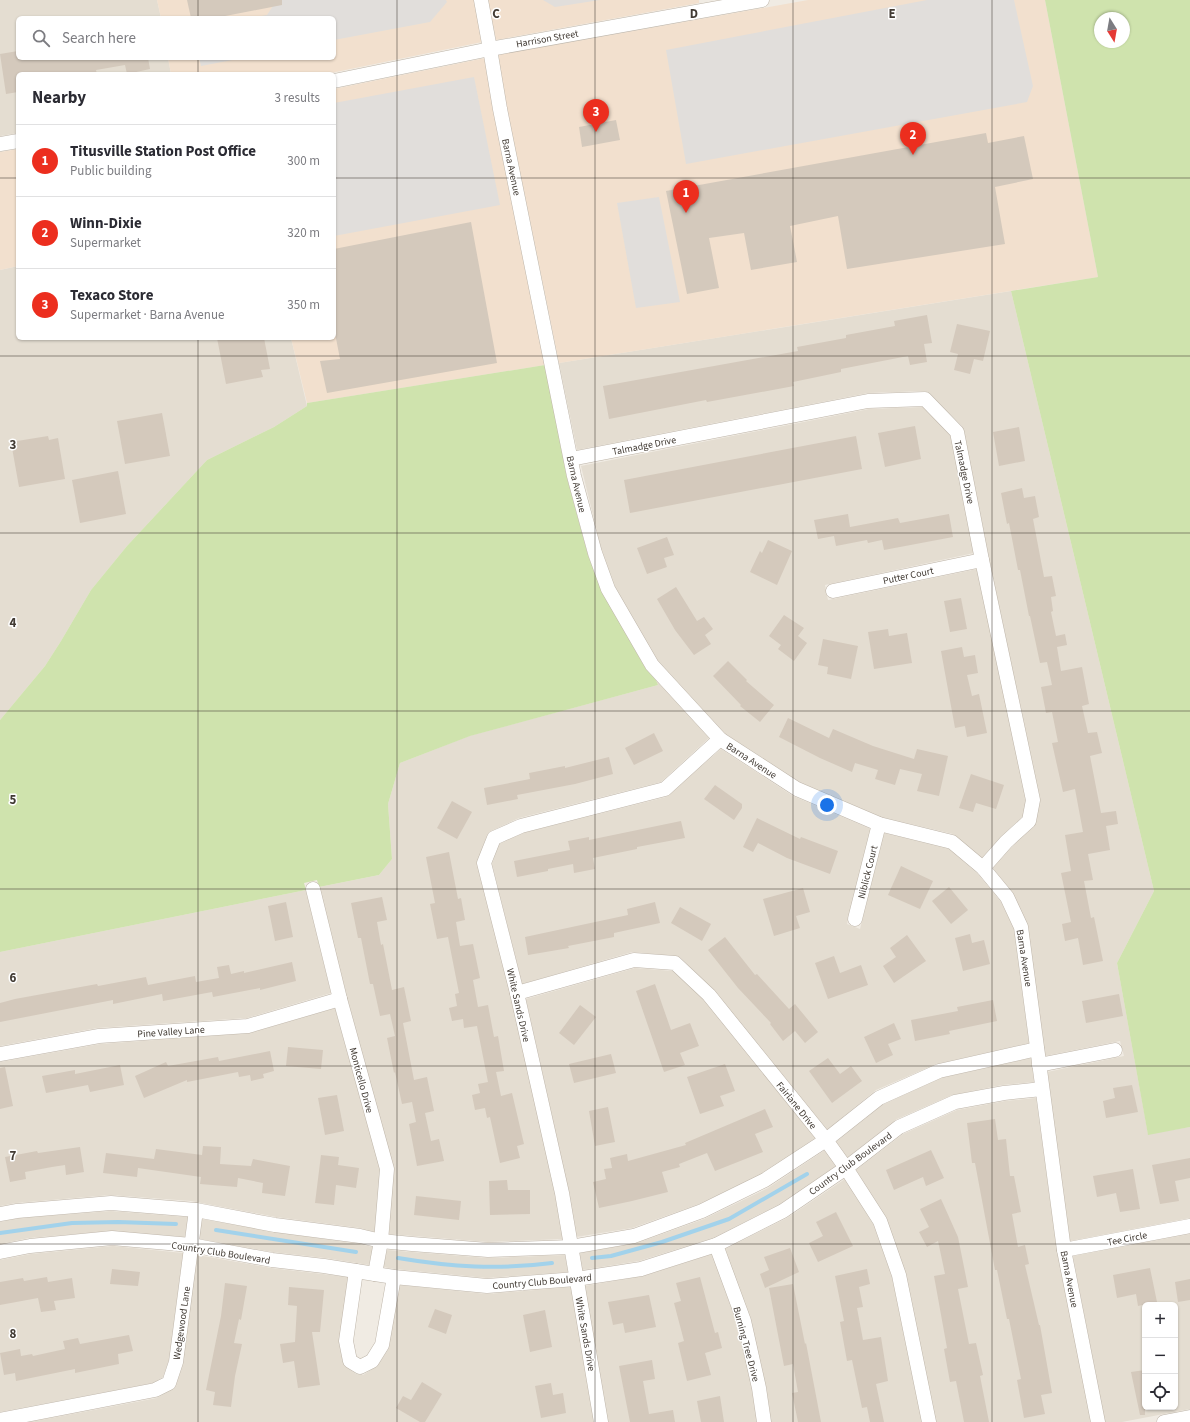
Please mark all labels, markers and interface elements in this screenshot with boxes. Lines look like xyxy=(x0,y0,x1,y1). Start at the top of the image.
text: C xyxy=(492,5,500,23)
text: D xyxy=(690,5,698,23)
text: E xyxy=(888,5,896,23)
north arrow xyxy=(1094,12,1130,48)
search box xyxy=(16,16,336,60)
icon: search xyxy=(30,27,52,49)
street label: Harrison Street xyxy=(515,27,580,51)
text: Search here xyxy=(62,28,136,49)
text: Nearby xyxy=(32,86,86,110)
text: 3 results xyxy=(275,89,320,107)
pin: 3 xyxy=(583,99,609,132)
pin: 2 xyxy=(900,122,926,155)
street label: Barna Avenue xyxy=(498,138,524,197)
text: Titusville Station Post Office xyxy=(70,141,256,162)
text: 1 xyxy=(42,152,48,170)
text: 300 m xyxy=(287,152,320,170)
text: Public building xyxy=(70,162,152,180)
pin: 1 xyxy=(673,180,699,213)
text: Winn-Dixie xyxy=(70,213,142,234)
text: 2 xyxy=(42,224,48,242)
text: 320 m xyxy=(287,224,320,242)
text: Supermarket xyxy=(70,234,141,252)
text: Texaco Store xyxy=(70,285,153,306)
text: 3 xyxy=(42,296,48,314)
text: 350 m xyxy=(287,296,320,314)
text: Supermarket · Barna Avenue xyxy=(70,306,224,324)
street label: Talmadge Drive xyxy=(611,433,677,459)
text: 3 xyxy=(10,436,17,454)
street label: Talmadge Drive xyxy=(950,439,978,505)
street label: Barna Avenue xyxy=(563,455,589,514)
street label: Putter Court xyxy=(882,564,935,588)
text: 4 xyxy=(10,614,17,632)
street label: Barna Avenue xyxy=(723,739,779,782)
text: 5 xyxy=(10,791,17,809)
your location xyxy=(817,795,837,815)
street label: Niblick Court xyxy=(855,844,881,900)
street label: Barna Avenue xyxy=(1013,929,1035,988)
street label: White Sands Drive xyxy=(503,967,533,1043)
text: 6 xyxy=(10,969,17,987)
street label: Pine Valley Lane xyxy=(137,1023,205,1041)
street label: Monticello Drive xyxy=(346,1046,377,1115)
street label: Fairlane Drive xyxy=(773,1079,820,1132)
street label: Country Club Boulevard xyxy=(806,1129,895,1199)
text: 7 xyxy=(10,1147,17,1165)
street label: Tee Circle xyxy=(1106,1228,1148,1250)
street label: Country Club Boulevard xyxy=(170,1238,271,1268)
street label: Barna Avenue xyxy=(1057,1250,1081,1309)
street label: Country Club Boulevard xyxy=(492,1271,592,1293)
street label: Wedgewood Lane xyxy=(170,1285,194,1361)
street label: White Sands Drive xyxy=(572,1296,598,1372)
map controls xyxy=(1142,1302,1178,1410)
button: + xyxy=(1142,1302,1178,1338)
street label: Burning Tree Drive xyxy=(729,1305,763,1383)
text: 8 xyxy=(10,1325,17,1343)
button: − xyxy=(1142,1338,1178,1374)
button: locate xyxy=(1142,1374,1178,1410)

